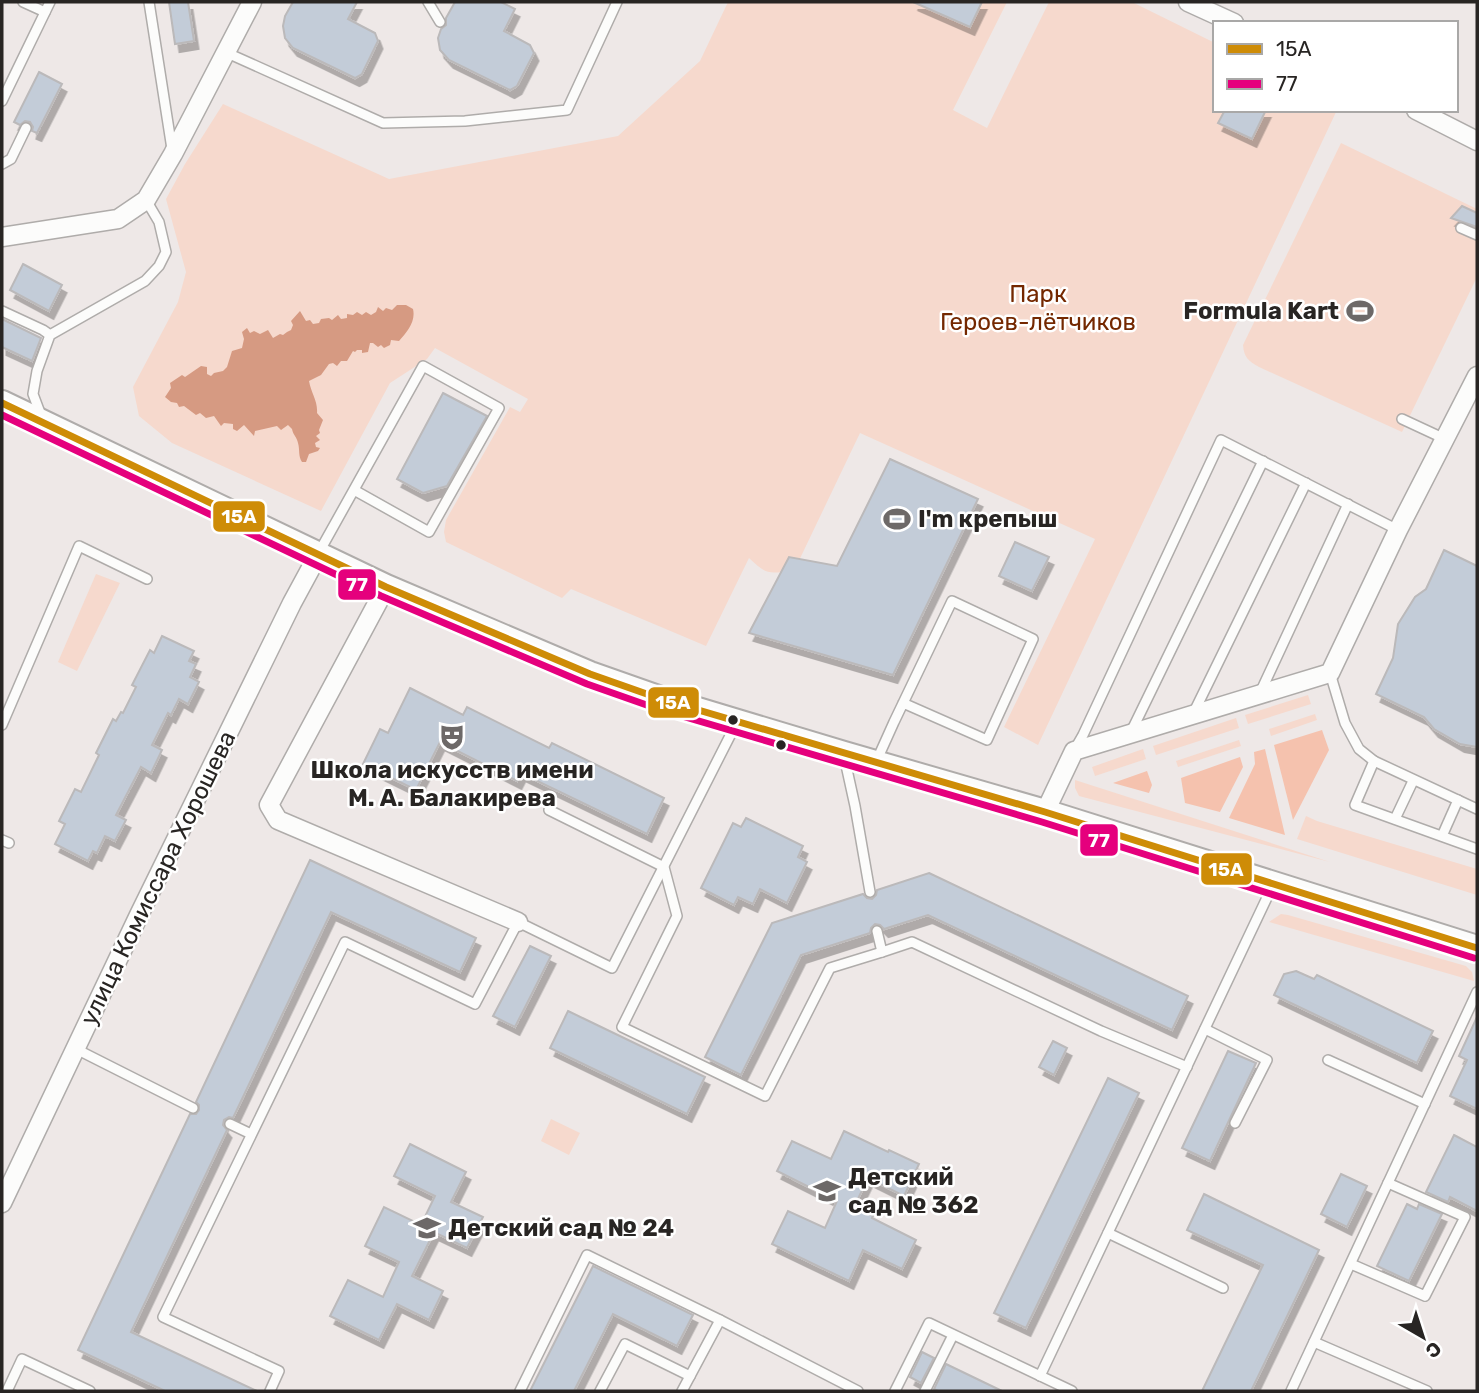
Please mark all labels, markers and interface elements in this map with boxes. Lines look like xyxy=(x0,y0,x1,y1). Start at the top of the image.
legend xyxy=(1213,21,1458,112)
text: 15А xyxy=(1276,36,1312,61)
text: 77 xyxy=(1276,71,1298,96)
park label: Парк Героев-лётчиков xyxy=(940,280,1136,336)
sports icon: Formula Kart xyxy=(1345,296,1375,326)
place label: Formula Kart xyxy=(1183,297,1339,325)
line badge: 15А xyxy=(212,500,266,533)
sports icon: I'm крепыш xyxy=(882,504,912,534)
text: 15А xyxy=(221,505,257,528)
place label: I'm крепыш xyxy=(918,505,1057,533)
line badge: 77 xyxy=(337,568,377,601)
text: 77 xyxy=(346,573,368,596)
line badge: 15А xyxy=(647,686,700,719)
text: 15А xyxy=(655,691,691,714)
unlabelled marker xyxy=(726,713,740,727)
theatre icon: Школа искусств имени М. А. Балакирева xyxy=(437,722,467,752)
street label: улица Комиссара Хорошева xyxy=(74,726,242,1030)
unlabelled marker xyxy=(774,738,788,752)
place label: Школа искусств имени М. А. Балакирева xyxy=(311,756,593,812)
line badge: 77 xyxy=(1079,823,1119,857)
text: 77 xyxy=(1088,829,1110,852)
line badge: 15А xyxy=(1200,852,1253,886)
text: 15А xyxy=(1208,858,1244,881)
place label: Детский сад № 362 xyxy=(848,1163,979,1219)
school or university icon: Детский сад № 362 xyxy=(812,1176,842,1206)
school or university icon: Детский сад № 24 xyxy=(412,1213,442,1243)
place label: Детский сад № 24 xyxy=(448,1214,674,1242)
north arrow xyxy=(1388,1302,1458,1372)
text: С xyxy=(1421,1337,1446,1363)

